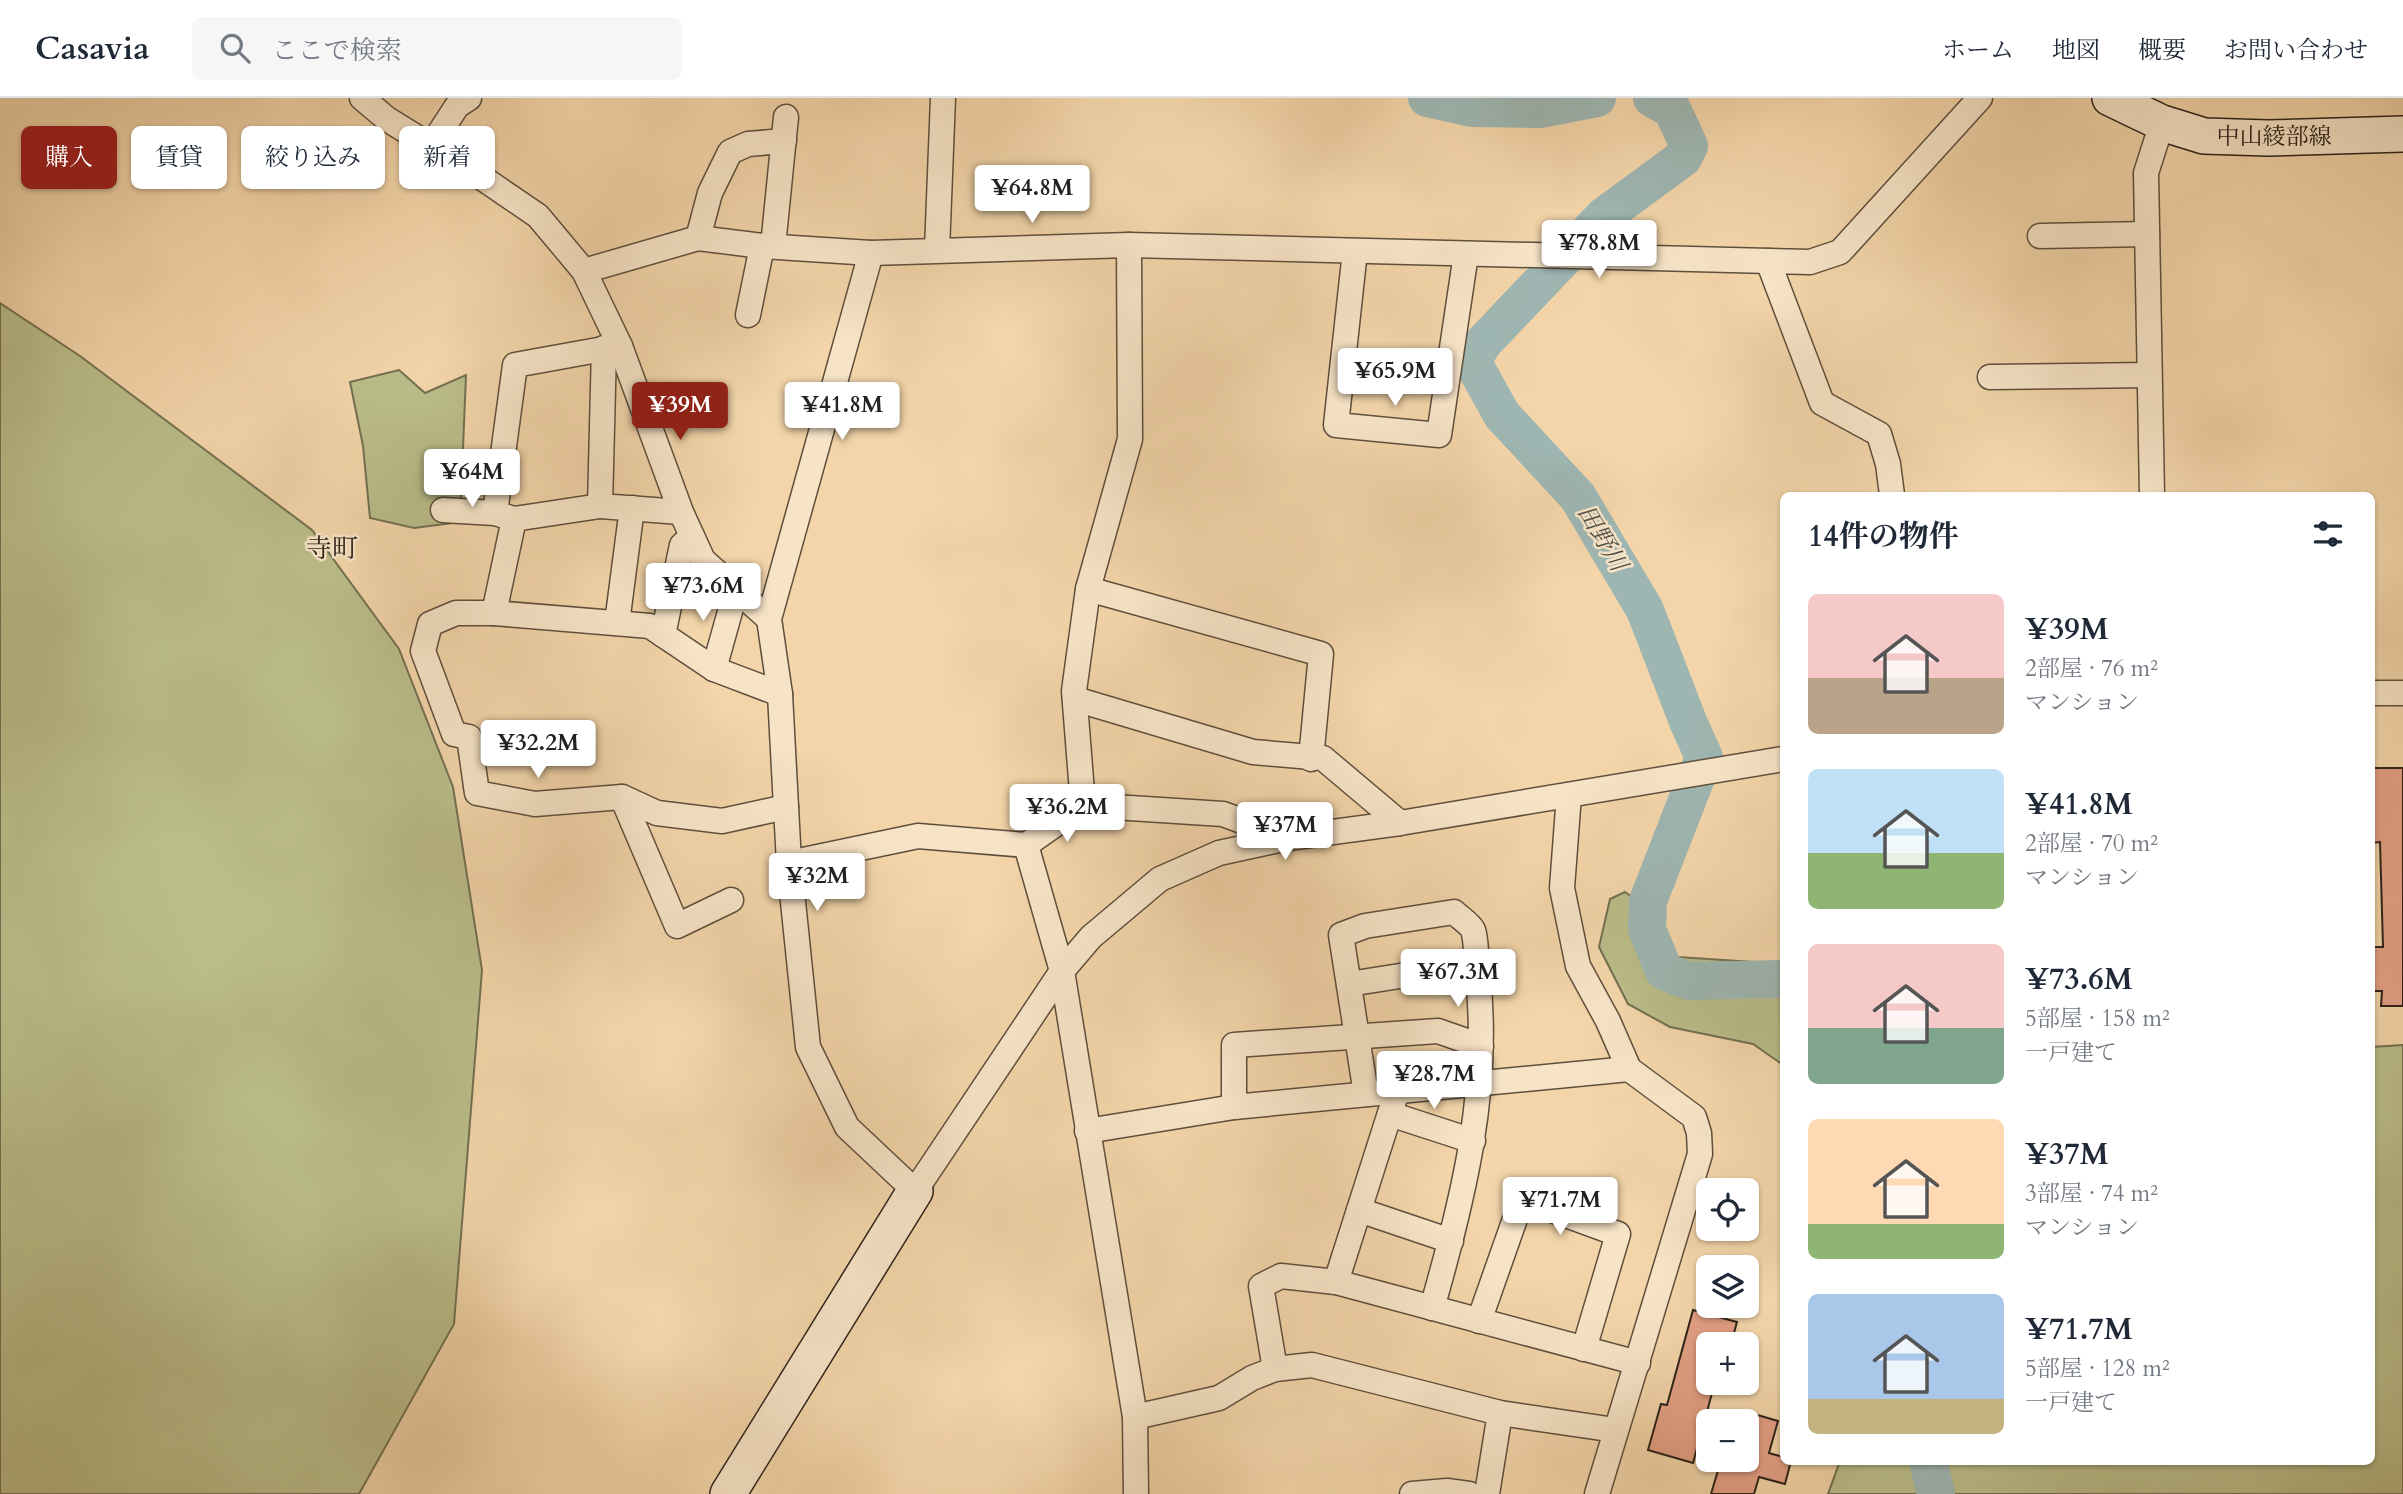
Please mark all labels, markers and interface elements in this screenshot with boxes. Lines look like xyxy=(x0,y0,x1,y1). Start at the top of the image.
search box xyxy=(192,17,682,80)
text: Casavia xyxy=(35,26,150,71)
icon: search xyxy=(216,29,254,67)
text: ここで検索 xyxy=(272,33,402,68)
text: ホーム xyxy=(1942,34,2014,67)
text: 地図 xyxy=(2052,34,2100,67)
text: 概要 xyxy=(2138,34,2186,67)
text: お問い合わせ xyxy=(2224,34,2368,67)
street label: 中山綾部線 xyxy=(2217,121,2332,152)
chip: 購入 xyxy=(21,126,117,189)
chip: 賃貸 xyxy=(131,126,227,189)
chip: 絞り込み xyxy=(241,126,385,189)
chip: 新着 xyxy=(399,126,495,189)
pin: ¥64.8M xyxy=(975,166,1089,225)
text: ¥64.8M xyxy=(991,172,1073,203)
pin: ¥78.8M xyxy=(1542,220,1656,280)
text: ¥78.8M xyxy=(1558,227,1640,258)
pin: ¥65.9M xyxy=(1338,348,1452,408)
text: ¥65.9M xyxy=(1354,355,1436,386)
pin: ¥39M xyxy=(639,382,721,442)
pin: ¥41.8M xyxy=(785,382,899,442)
text: ¥39M xyxy=(648,389,712,420)
text: ¥41.8M xyxy=(801,389,883,420)
pin: ¥64M xyxy=(431,450,513,509)
text: ¥64M xyxy=(440,456,504,487)
water label: 田野川 xyxy=(1569,499,1636,580)
icon: filters xyxy=(2309,515,2347,553)
text: 14件の物件 xyxy=(1808,516,1959,557)
district label: 寺町 xyxy=(306,531,358,566)
pin: ¥73.6M xyxy=(646,564,760,623)
text: ¥73.6M xyxy=(662,570,744,601)
text: ¥39M xyxy=(2025,609,2109,650)
icon: home xyxy=(1864,622,1948,706)
text: 2部屋 · 76 m² xyxy=(2025,653,2158,684)
text: マンション xyxy=(2025,687,2139,718)
pin: ¥32.2M xyxy=(481,720,595,780)
text: ¥32.2M xyxy=(497,727,579,758)
pin: ¥36.2M xyxy=(1010,784,1124,844)
text: ¥41.8M xyxy=(2025,784,2133,825)
text: ¥36.2M xyxy=(1026,791,1108,822)
icon: home xyxy=(1864,797,1948,881)
pin: ¥37M xyxy=(1244,802,1326,862)
text: ¥37M xyxy=(1253,809,1317,840)
text: 2部屋 · 70 m² xyxy=(2025,828,2158,859)
pin: ¥32M xyxy=(776,854,858,913)
text: ¥32M xyxy=(785,860,849,891)
text: マンション xyxy=(2025,862,2139,893)
pin: ¥67.3M xyxy=(1401,950,1515,1009)
text: ¥67.3M xyxy=(1417,956,1499,987)
text: ¥73.6M xyxy=(2025,959,2133,1000)
icon: home xyxy=(1864,972,1948,1056)
text: 5部屋 · 158 m² xyxy=(2025,1003,2170,1034)
text: 一戸建て xyxy=(2025,1037,2117,1068)
pin: ¥28.7M xyxy=(1377,1052,1491,1111)
text: ¥28.7M xyxy=(1393,1058,1475,1089)
text: ¥37M xyxy=(2025,1134,2109,1175)
icon: home xyxy=(1864,1147,1948,1231)
pin: ¥71.7M xyxy=(1503,1178,1617,1237)
map controls xyxy=(1696,1178,1759,1472)
button: locate xyxy=(1696,1178,1759,1241)
text: 3部屋 · 74 m² xyxy=(2025,1178,2158,1209)
text: ¥71.7M xyxy=(1519,1184,1601,1215)
text: マンション xyxy=(2025,1212,2139,1243)
button: layers xyxy=(1696,1255,1759,1318)
text: ¥71.7M xyxy=(2025,1309,2133,1350)
icon: home xyxy=(1864,1322,1948,1406)
button: + xyxy=(1696,1332,1759,1395)
text: 5部屋 · 128 m² xyxy=(2025,1353,2170,1384)
text: 一戸建て xyxy=(2025,1387,2117,1418)
button: − xyxy=(1696,1409,1759,1472)

